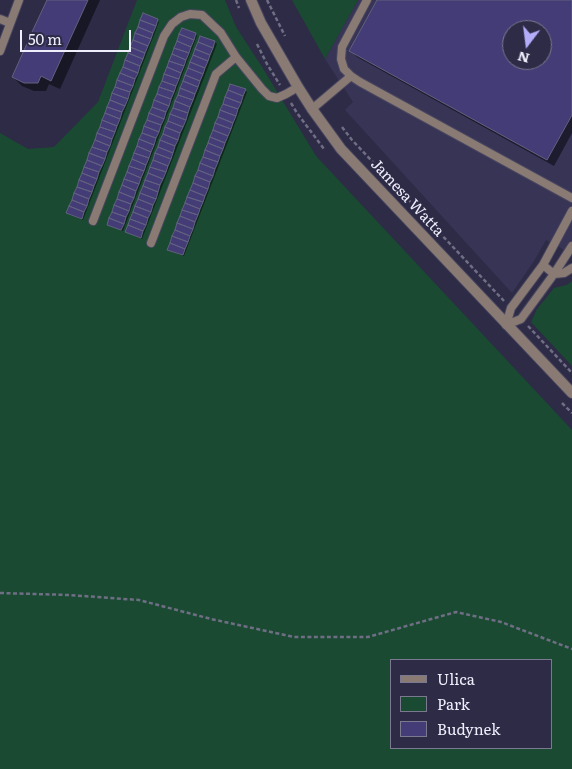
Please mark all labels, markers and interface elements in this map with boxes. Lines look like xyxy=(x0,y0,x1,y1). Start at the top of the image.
scale bar xyxy=(22,20,134,52)
north arrow xyxy=(502,20,552,70)
text: 50 m xyxy=(28,27,62,50)
text: N xyxy=(515,47,532,70)
street label: Jamesa Watta xyxy=(367,156,447,240)
legend xyxy=(390,659,552,749)
text: Ulica xyxy=(437,667,475,690)
text: Park xyxy=(437,692,470,715)
text: Budynek xyxy=(437,717,500,740)

